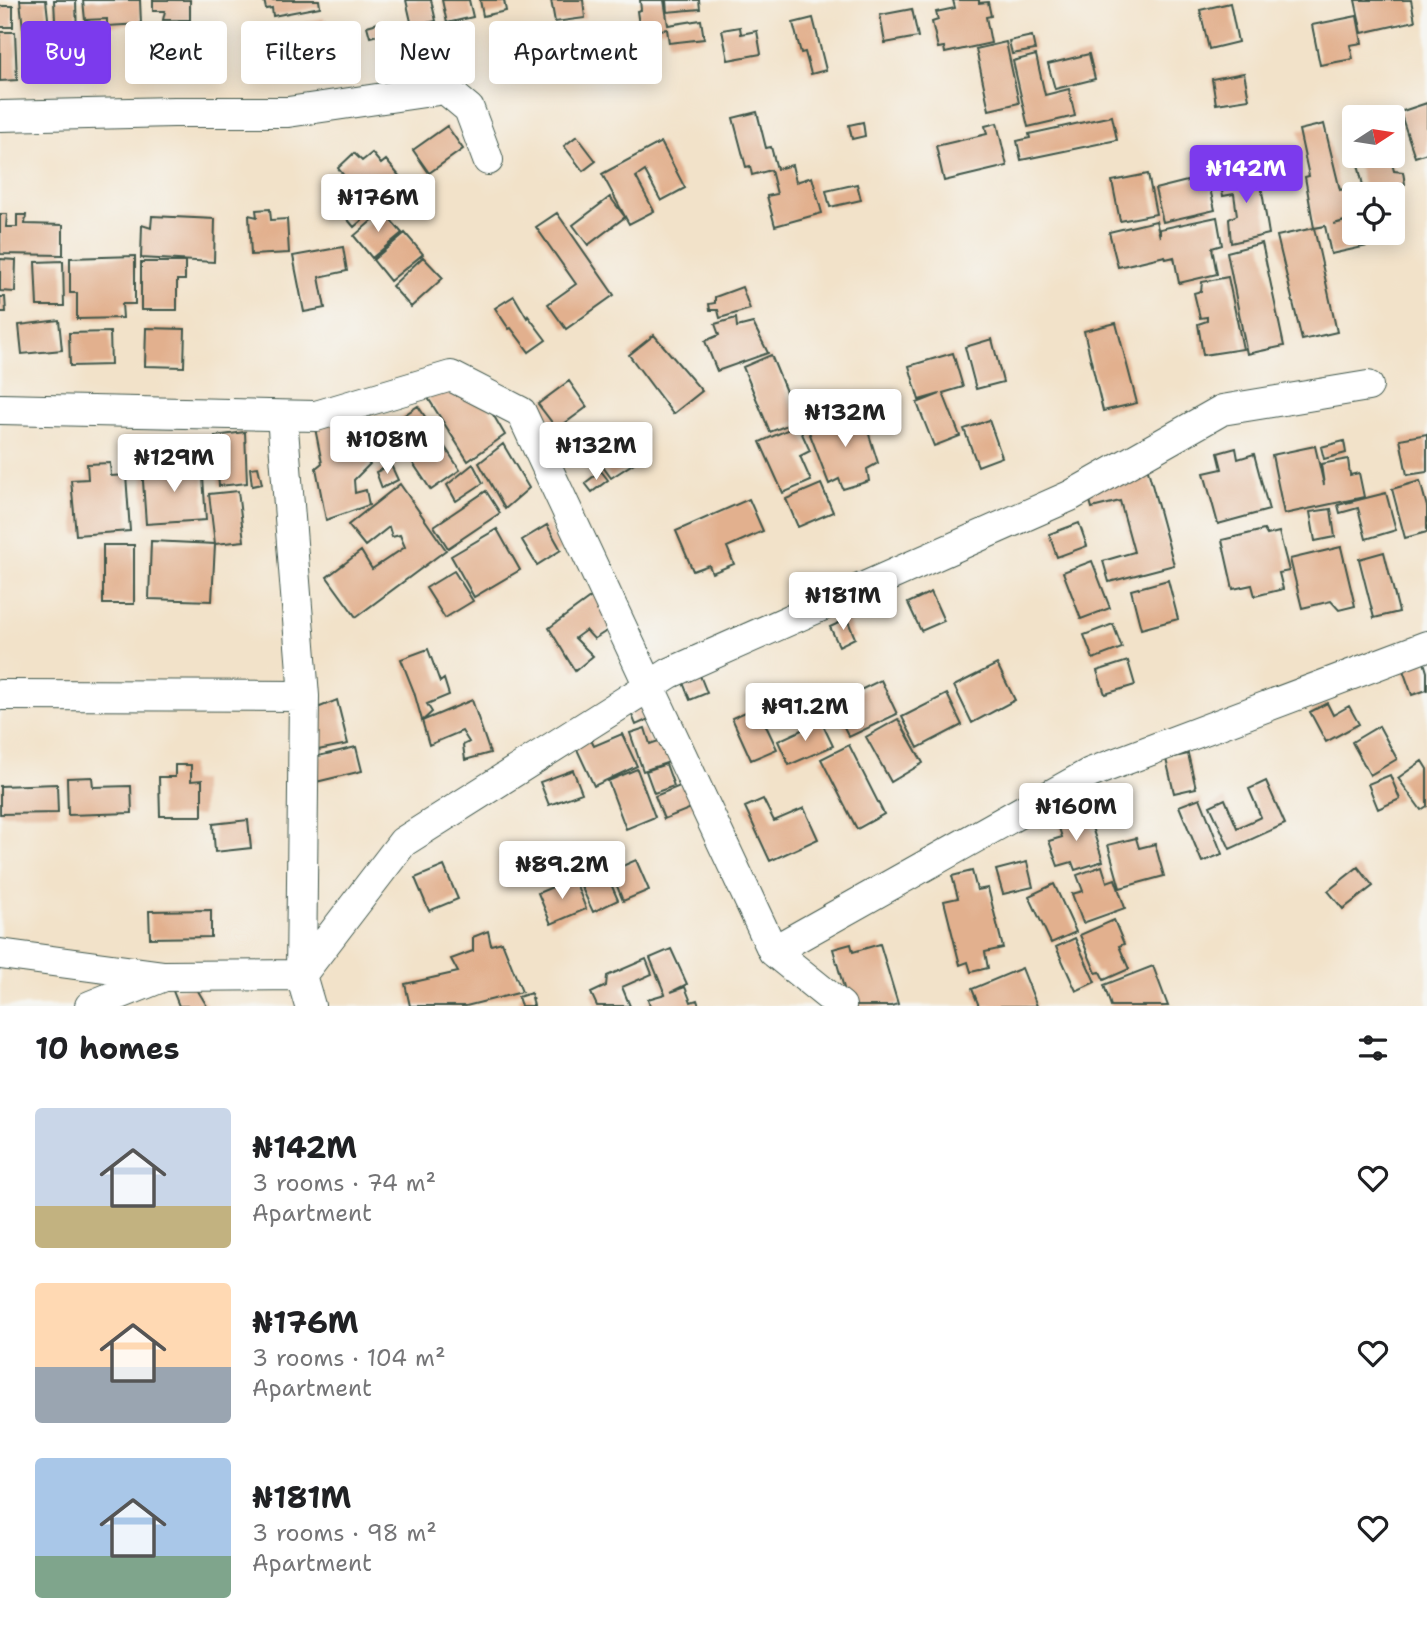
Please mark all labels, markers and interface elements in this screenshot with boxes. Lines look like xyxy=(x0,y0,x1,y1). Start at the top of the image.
chip: Buy xyxy=(21,21,111,84)
chip: Rent xyxy=(125,21,227,84)
chip: Filters xyxy=(241,21,361,84)
chip: New xyxy=(375,21,475,84)
chip: Apartment xyxy=(489,21,662,84)
north arrow xyxy=(1342,105,1405,168)
map controls xyxy=(1342,105,1405,245)
pin: ₦142M xyxy=(1197,146,1295,205)
text: ₦142M xyxy=(1206,153,1286,183)
pin: ₦176M xyxy=(329,174,427,234)
text: ₦176M xyxy=(337,182,419,212)
button: locate xyxy=(1342,182,1405,245)
pin: ₦132M xyxy=(796,390,894,449)
text: ₦132M xyxy=(804,397,886,427)
pin: ₦108M xyxy=(338,416,436,476)
pin: ₦132M xyxy=(547,422,645,482)
text: ₦108M xyxy=(346,424,428,454)
text: ₦132M xyxy=(555,430,637,460)
pin: ₦129M xyxy=(125,434,223,494)
text: ₦129M xyxy=(134,442,214,472)
pin: ₦181M xyxy=(794,572,892,632)
text: ₦181M xyxy=(805,580,881,610)
pin: ₦91.2M xyxy=(748,684,862,743)
text: ₦91.2M xyxy=(761,691,849,721)
pin: ₦160M xyxy=(1027,784,1125,843)
text: ₦160M xyxy=(1035,791,1117,821)
pin: ₦89.2M xyxy=(505,842,619,901)
text: ₦89.2M xyxy=(515,849,609,879)
text: 10 homes xyxy=(35,1028,180,1069)
icon: filters xyxy=(1354,1029,1392,1067)
text: ₦142M xyxy=(252,1127,357,1168)
icon: home xyxy=(91,1136,175,1220)
icon: heart xyxy=(1354,1159,1392,1197)
text: 3 rooms · 74 m² xyxy=(252,1168,436,1198)
text: Apartment xyxy=(252,1198,372,1228)
text: ₦176M xyxy=(252,1302,359,1343)
icon: home xyxy=(91,1311,175,1395)
icon: heart xyxy=(1354,1334,1392,1372)
text: 3 rooms · 104 m² xyxy=(252,1343,445,1373)
text: Apartment xyxy=(252,1373,372,1403)
text: ₦181M xyxy=(252,1477,351,1518)
icon: home xyxy=(91,1486,175,1570)
icon: heart xyxy=(1354,1509,1392,1547)
text: 3 rooms · 98 m² xyxy=(252,1518,437,1548)
text: Apartment xyxy=(252,1548,372,1578)

